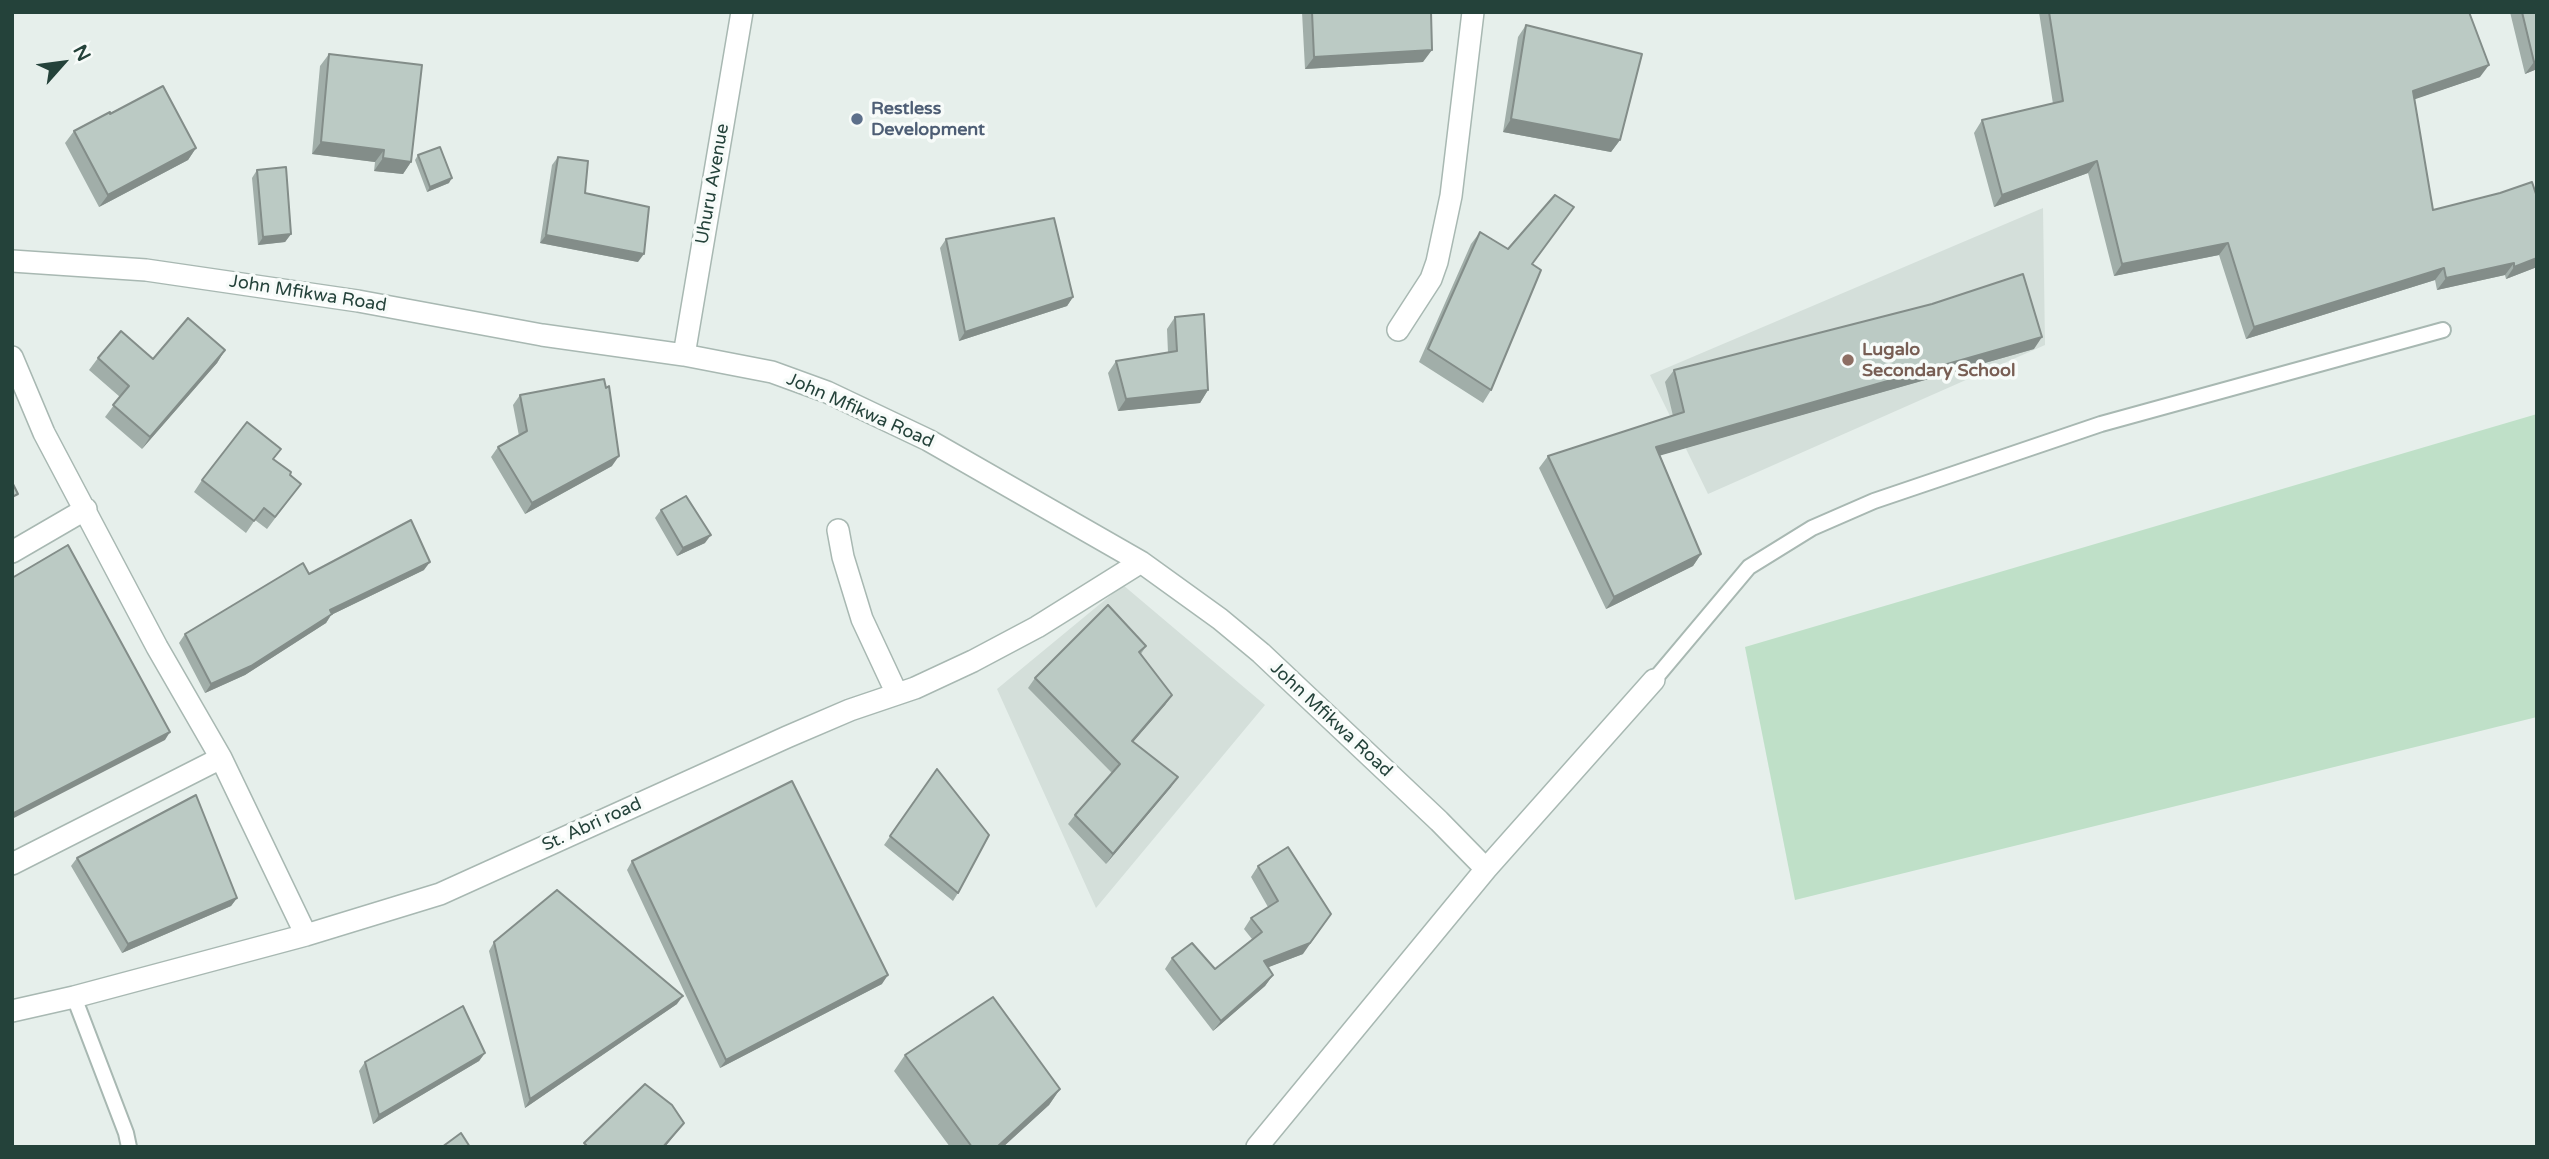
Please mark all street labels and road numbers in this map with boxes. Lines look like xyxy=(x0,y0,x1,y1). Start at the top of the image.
street label: Uhuru Avenue xyxy=(692,122,734,246)
street label: John Mfikwa Road xyxy=(228,271,388,317)
street label: John Mfikwa Road xyxy=(783,369,937,453)
street label: John Mfikwa Road xyxy=(1266,658,1396,782)
street label: St. Abri road xyxy=(539,793,645,857)

